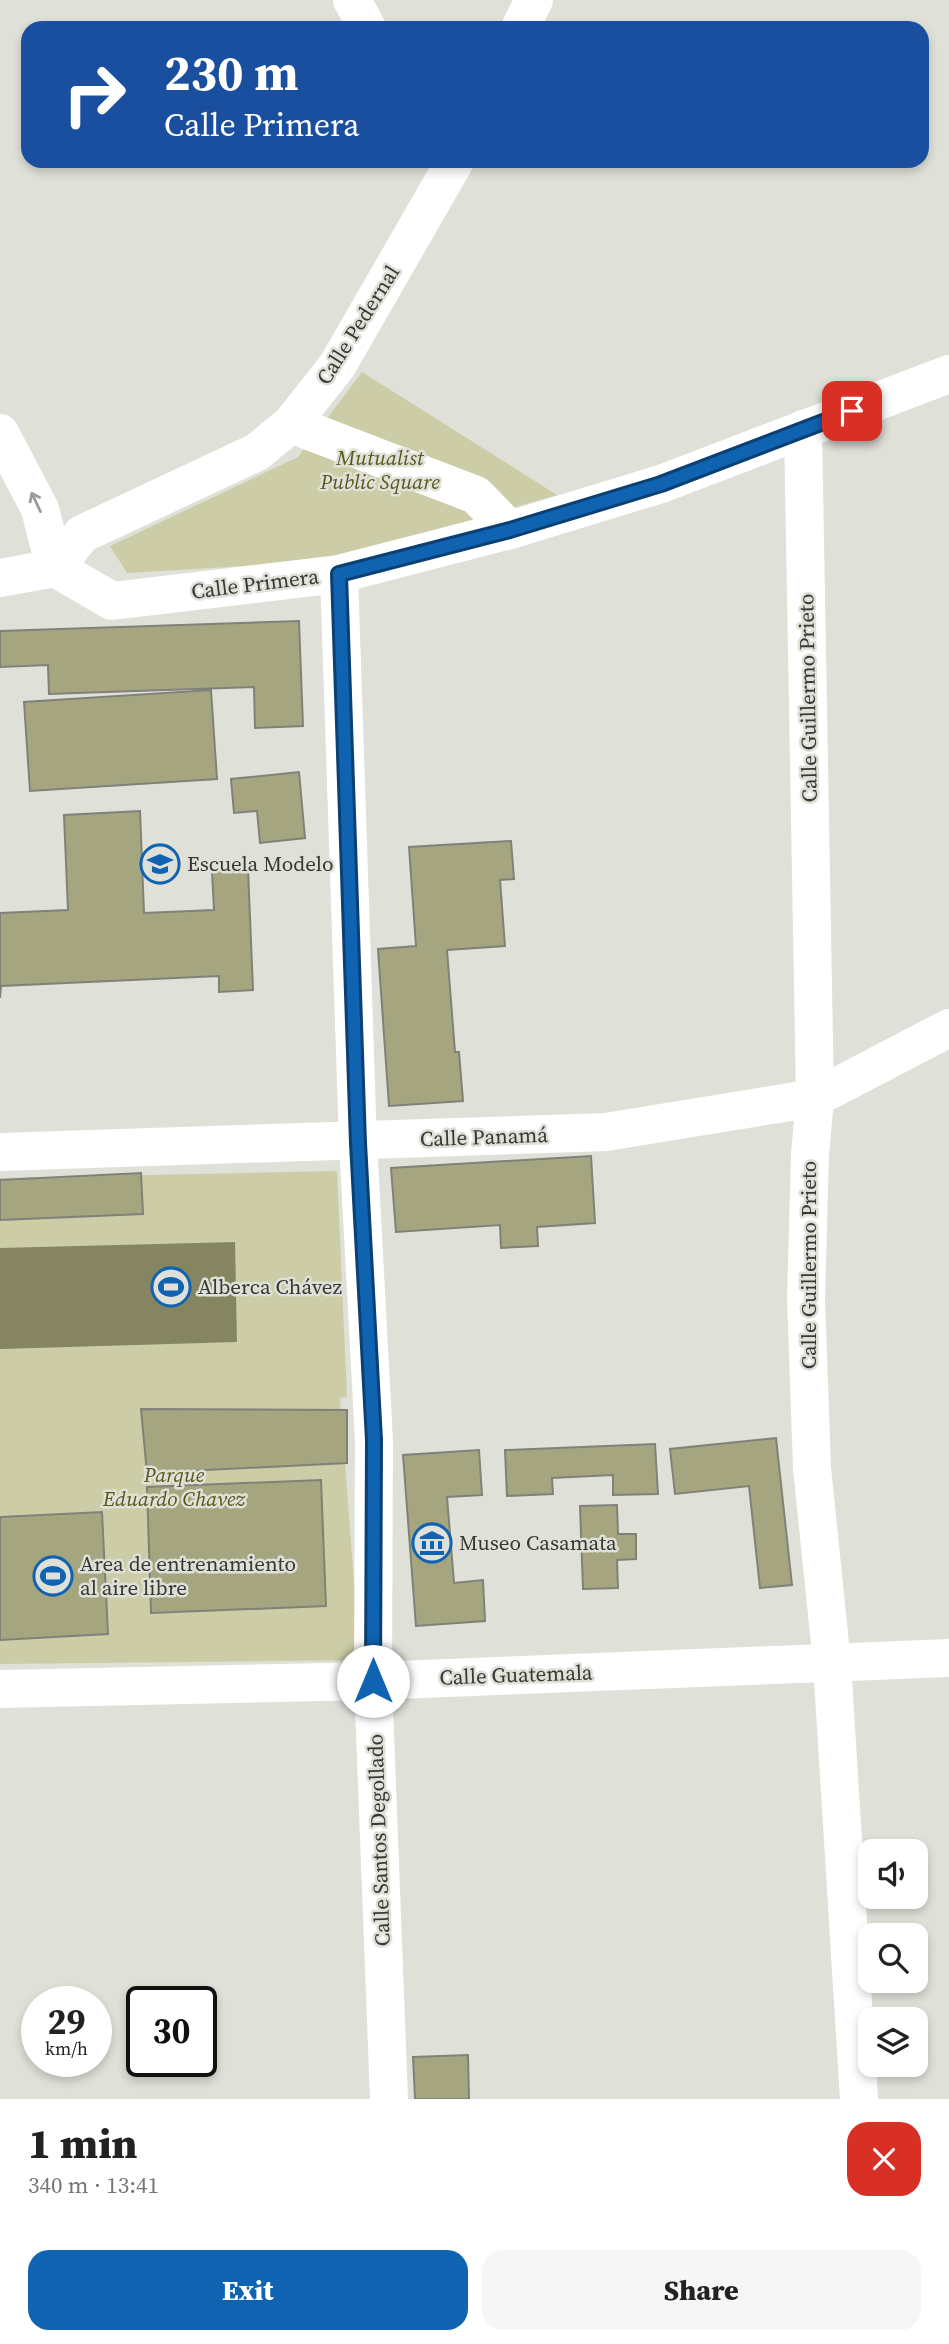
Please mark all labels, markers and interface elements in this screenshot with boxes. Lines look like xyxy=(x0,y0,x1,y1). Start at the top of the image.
text: 230 m xyxy=(164,39,299,106)
icon: right xyxy=(49,49,140,140)
text: Calle Primera xyxy=(164,103,360,147)
street label: Calle Pedernal xyxy=(309,259,406,390)
pin xyxy=(822,381,882,441)
icon: arrive xyxy=(833,392,871,430)
park label: Mutualist Public Square xyxy=(319,443,440,496)
one-way arrow xyxy=(29,492,42,513)
street label: Calle Primera xyxy=(189,561,321,606)
street label: Calle Guillermo Prieto xyxy=(791,593,824,803)
school or university icon: Escuela Modelo xyxy=(139,843,181,885)
place label: Escuela Modelo xyxy=(187,849,333,878)
street label: Calle Panamá xyxy=(420,1120,549,1153)
street label: Calle Guillermo Prieto xyxy=(794,1161,823,1369)
sports icon: Alberca Chávez xyxy=(150,1266,192,1308)
place label: Alberca Chávez xyxy=(198,1272,343,1301)
park label: Parque Eduardo Chavez xyxy=(102,1460,247,1513)
museum icon: Museo Casamata xyxy=(411,1522,453,1564)
place label: Museo Casamata xyxy=(459,1528,617,1557)
place label: Area de entrenamiento al aire libre xyxy=(80,1549,296,1602)
sports icon: Area de entrenamiento al aire libre xyxy=(32,1555,74,1597)
position arrow xyxy=(336,1644,410,1718)
street label: Calle Guatemala xyxy=(439,1657,593,1692)
street label: Calle Santos Degollado xyxy=(360,1733,397,1947)
map controls xyxy=(858,1839,928,2077)
button: sound xyxy=(858,1839,928,1909)
button: search xyxy=(858,1923,928,1993)
speed limit sign: 30 xyxy=(126,1986,217,2077)
text: 29 xyxy=(48,1998,85,2046)
button: layers xyxy=(858,2007,928,2077)
text: km/h xyxy=(45,2036,88,2061)
text: 1 min xyxy=(28,2114,138,2172)
button: close xyxy=(847,2122,921,2196)
text: 340 m · 13:41 xyxy=(28,2169,159,2201)
button: Exit xyxy=(28,2250,468,2330)
button: Share xyxy=(482,2250,921,2330)

